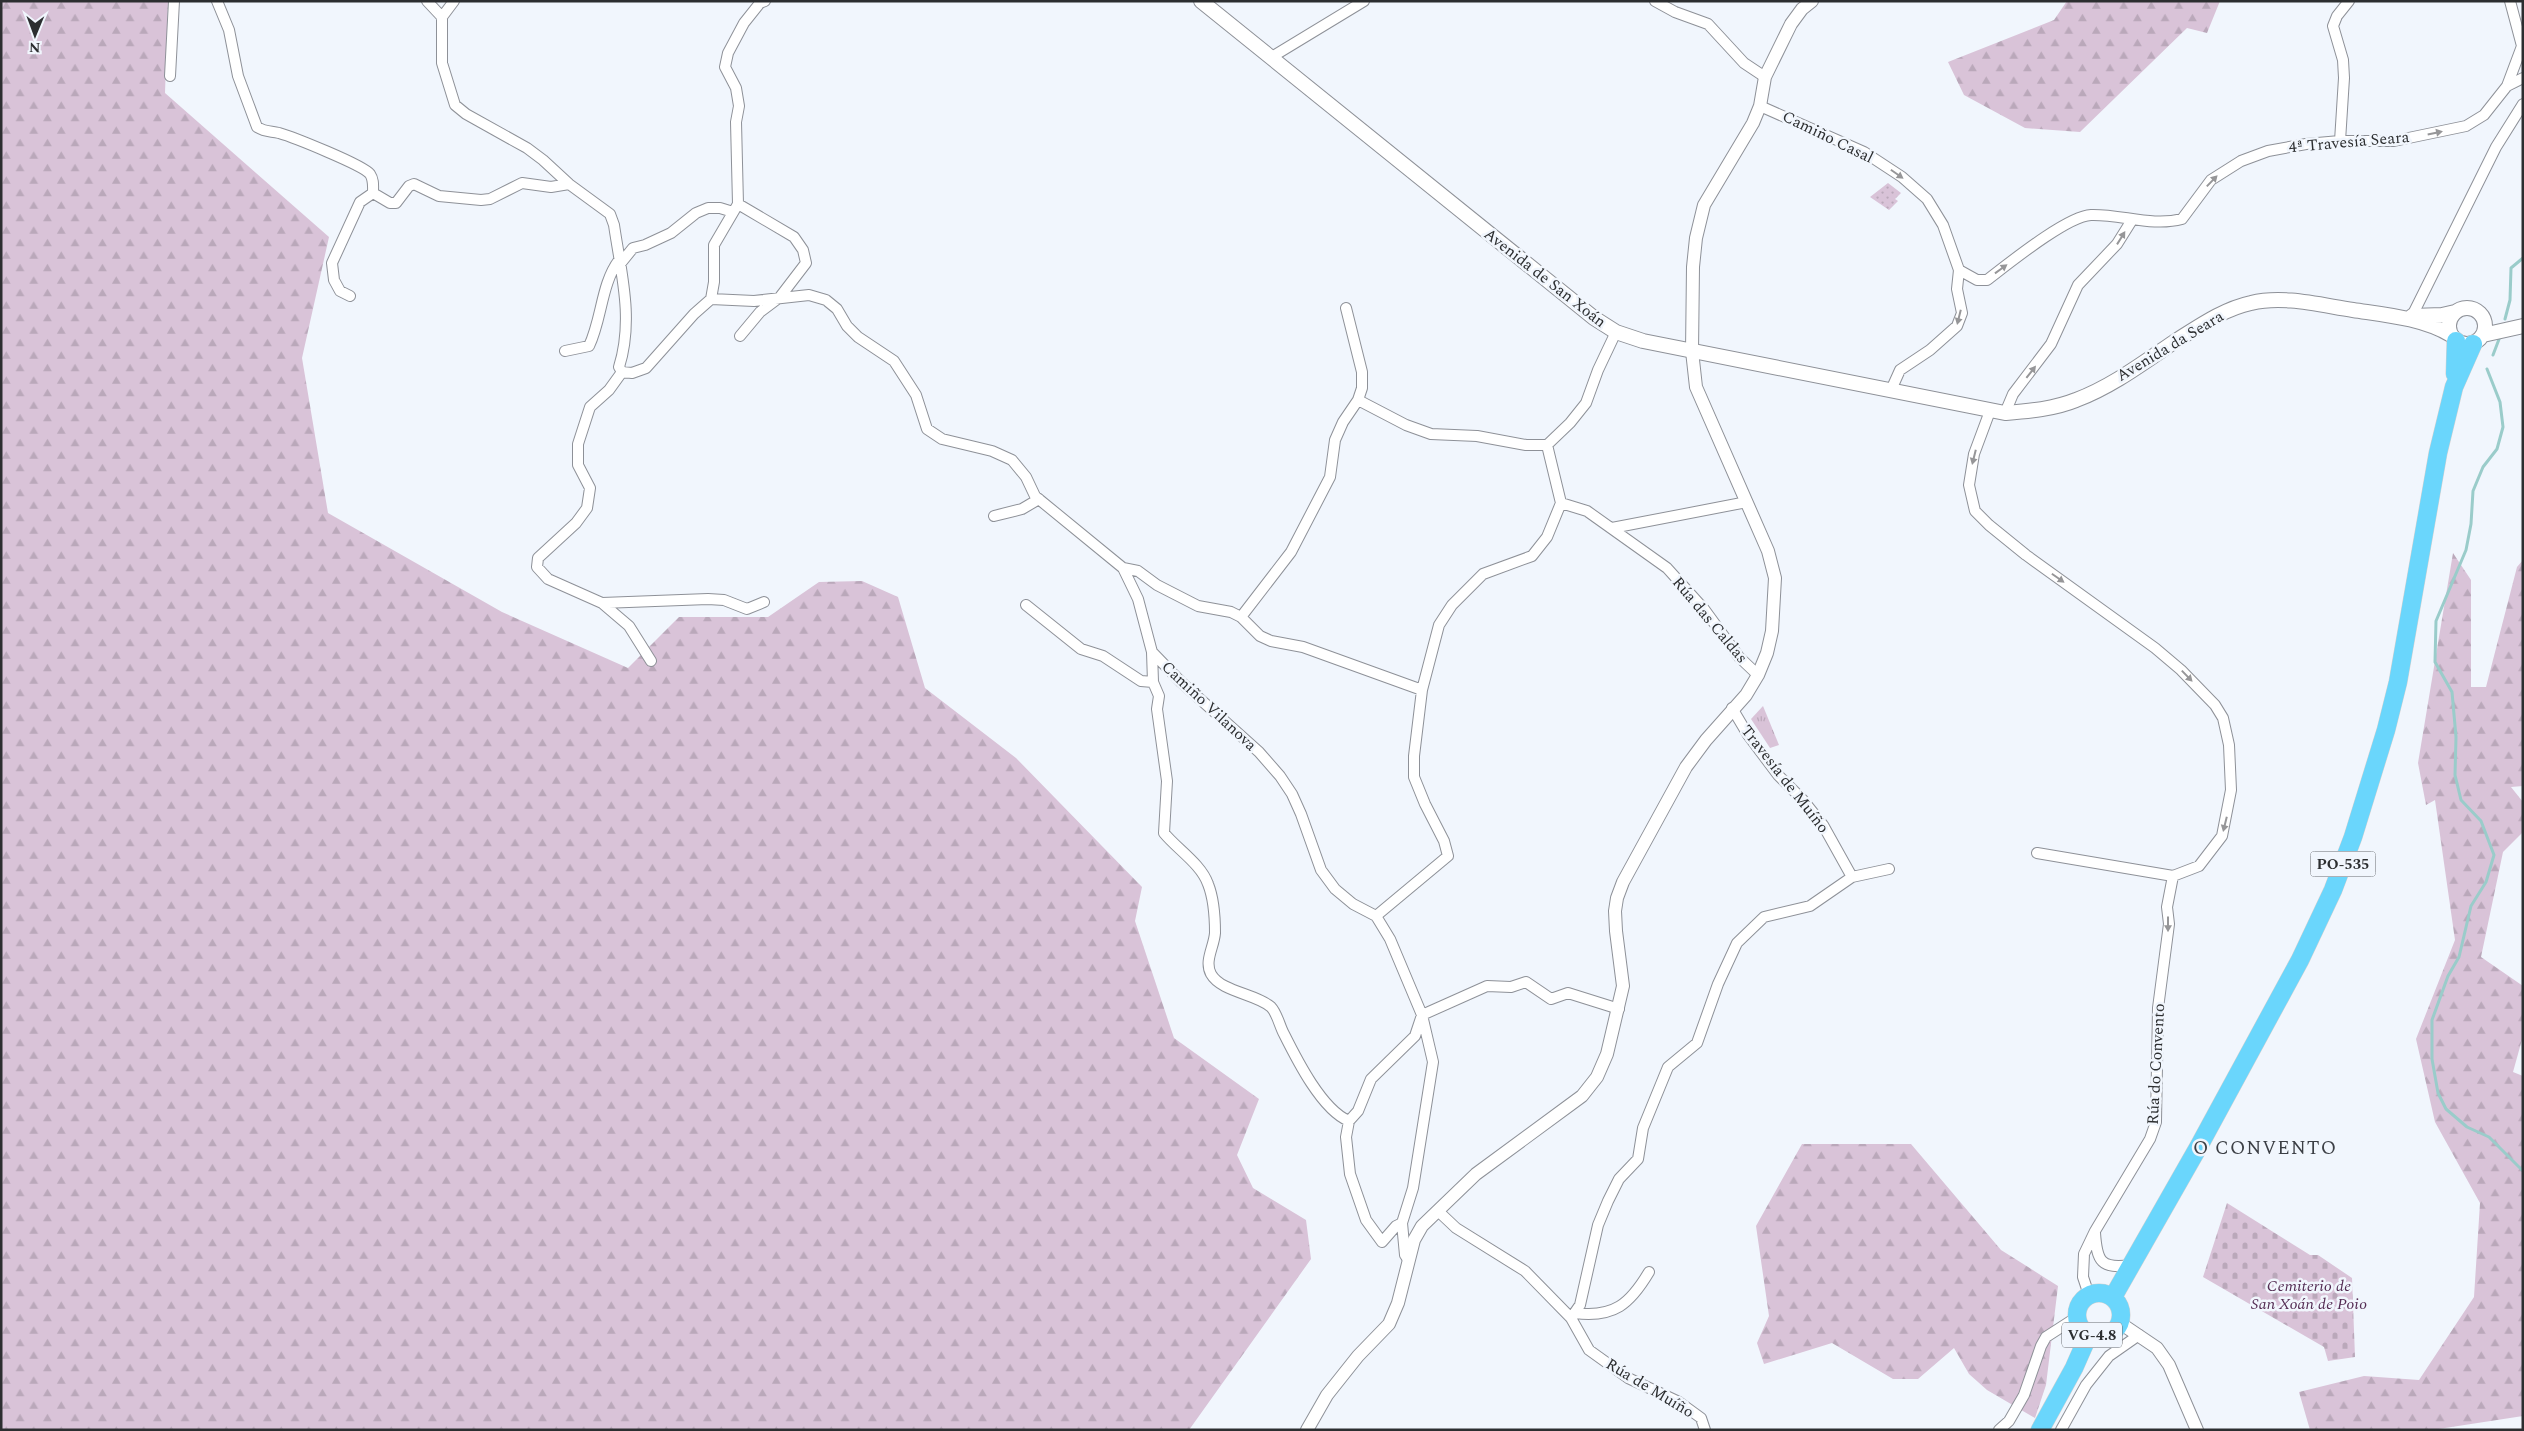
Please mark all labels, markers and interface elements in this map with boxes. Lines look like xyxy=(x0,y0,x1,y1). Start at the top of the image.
north arrow xyxy=(10,10,60,60)
text: N xyxy=(29,37,41,58)
street label: Camiño Casal xyxy=(1778,105,1878,169)
street label: 4ª Travesía Seara xyxy=(2288,125,2410,159)
one-way arrow xyxy=(2427,129,2442,137)
one-way arrow xyxy=(1890,169,1904,179)
one-way arrow xyxy=(2206,175,2218,187)
street label: Avenida de San Xoán xyxy=(1479,222,1611,334)
one-way arrow xyxy=(2116,232,2125,245)
one-way arrow xyxy=(1995,264,2008,274)
street label: Avenida da Seara xyxy=(2112,304,2228,388)
one-way arrow xyxy=(1955,310,1963,325)
one-way arrow xyxy=(2025,365,2036,378)
one-way arrow xyxy=(1970,449,1978,465)
street label: Rúa das Caldas xyxy=(1666,571,1754,669)
one-way arrow xyxy=(2052,573,2065,583)
street label: Camiño Vilanova xyxy=(1156,655,1262,757)
one-way arrow xyxy=(2181,670,2193,682)
street label: Travesía de Muíño xyxy=(1735,720,1835,838)
one-way arrow xyxy=(2221,817,2229,832)
road number: PO-535 xyxy=(2310,852,2376,876)
one-way arrow xyxy=(2164,916,2172,932)
street label: Rúa do Convento xyxy=(2141,1003,2171,1125)
district label: O CONVENTO xyxy=(2193,1134,2337,1163)
park label: Cemiterio de San Xoán de Poio xyxy=(2251,1274,2367,1316)
road number: VG-4.8 xyxy=(2062,1322,2122,1348)
street label: Rúa de Muíño xyxy=(1601,1352,1699,1424)

